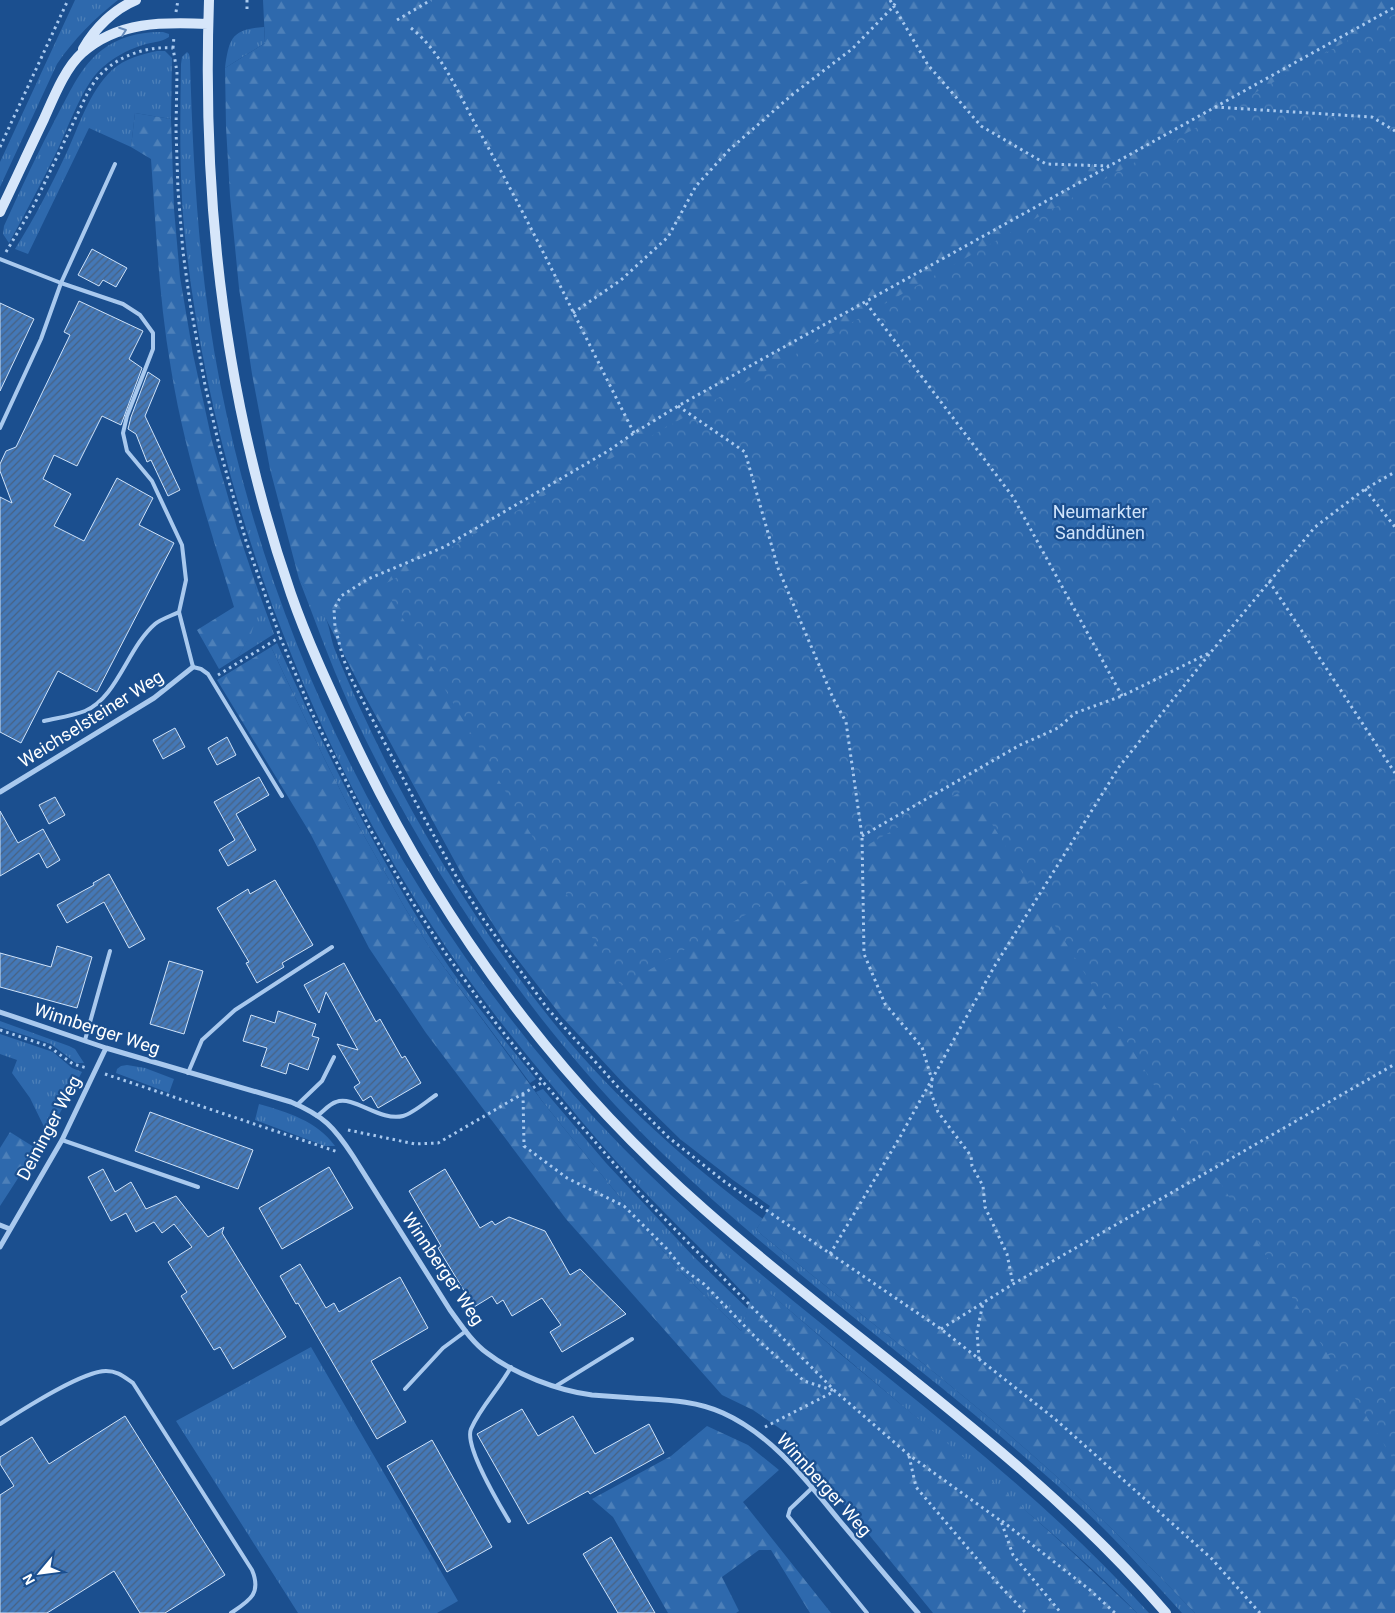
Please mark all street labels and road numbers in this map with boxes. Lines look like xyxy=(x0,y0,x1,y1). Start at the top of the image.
street label: Weichselsteiner Weg xyxy=(14,666,167,772)
street label: Winnberger Weg xyxy=(31,998,163,1059)
street label: Deininger Weg xyxy=(12,1072,85,1184)
street label: Winnberger Weg xyxy=(398,1208,489,1329)
street label: Winnberger Weg xyxy=(773,1429,876,1541)

